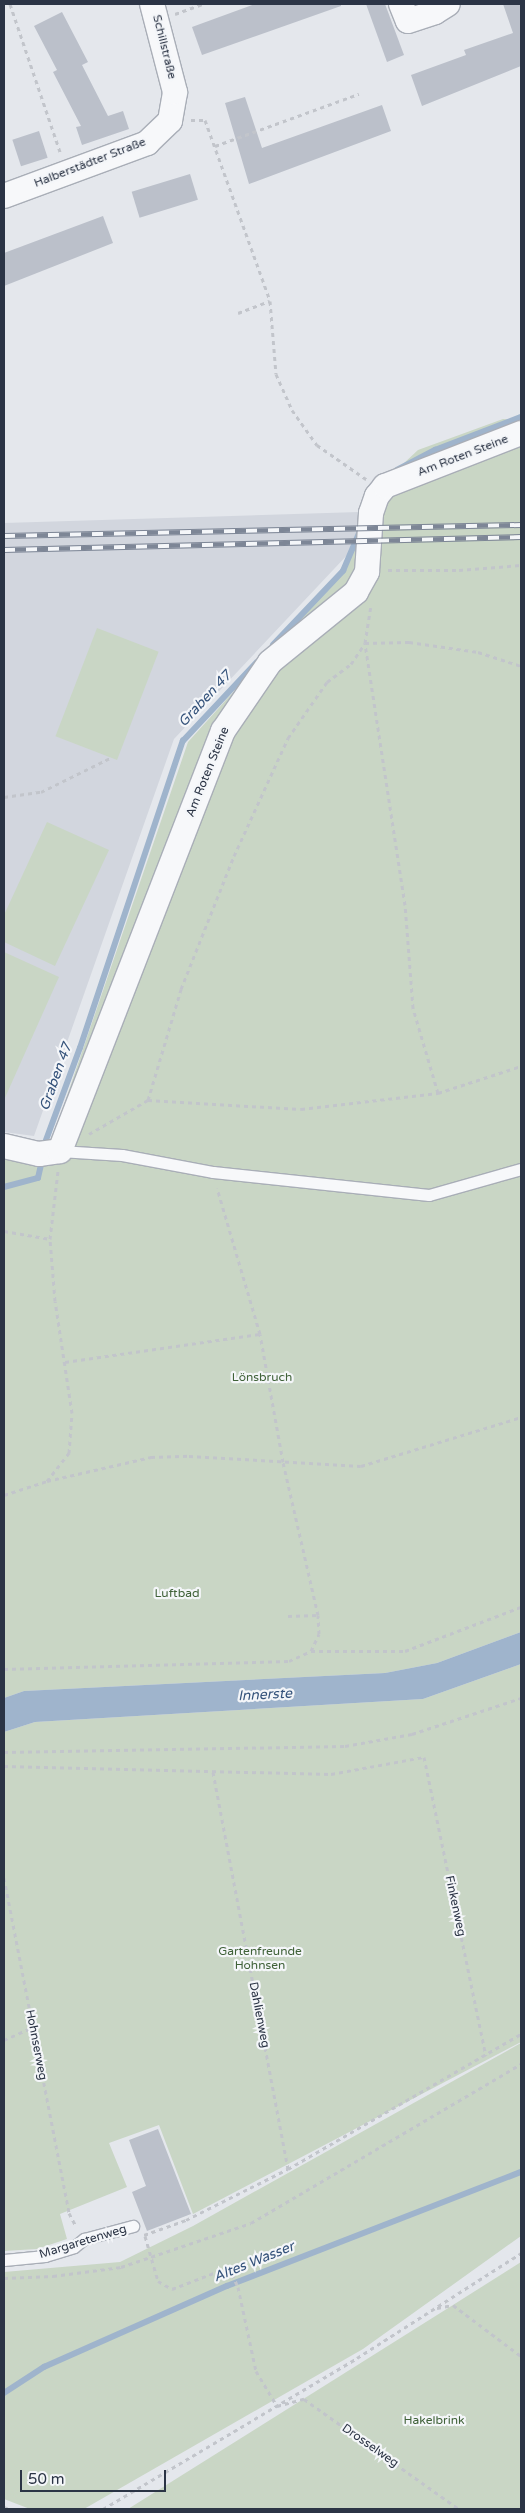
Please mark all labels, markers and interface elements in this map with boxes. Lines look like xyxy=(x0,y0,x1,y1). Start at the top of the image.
street label: Schillstraße xyxy=(149,13,179,81)
street label: Halberstädter Straße xyxy=(32,135,148,191)
street label: Am Roten Steine xyxy=(416,432,510,480)
water label: Graben 47 xyxy=(175,668,235,730)
street label: Am Roten Steine xyxy=(183,725,233,819)
water label: Graben 47 xyxy=(36,1041,76,1113)
park label: Lönsbruch xyxy=(232,1371,292,1385)
park label: Luftbad xyxy=(154,1587,200,1601)
water label: Innerste xyxy=(238,1685,292,1705)
street label: Finkenweg xyxy=(442,1874,468,1938)
park label: Gartenfreunde Hohnsen xyxy=(218,1945,302,1973)
street label: Dahlienweg xyxy=(246,1981,272,2049)
street label: Hohnserweg xyxy=(22,2008,50,2082)
street label: Margaretenweg xyxy=(38,2222,128,2262)
water label: Altes Wasser xyxy=(211,2238,297,2286)
park label: Hakelbrink xyxy=(403,2414,465,2428)
street label: Drosselweg xyxy=(339,2421,401,2471)
scale bar xyxy=(22,2460,169,2492)
text: 50 m xyxy=(28,2470,65,2488)

